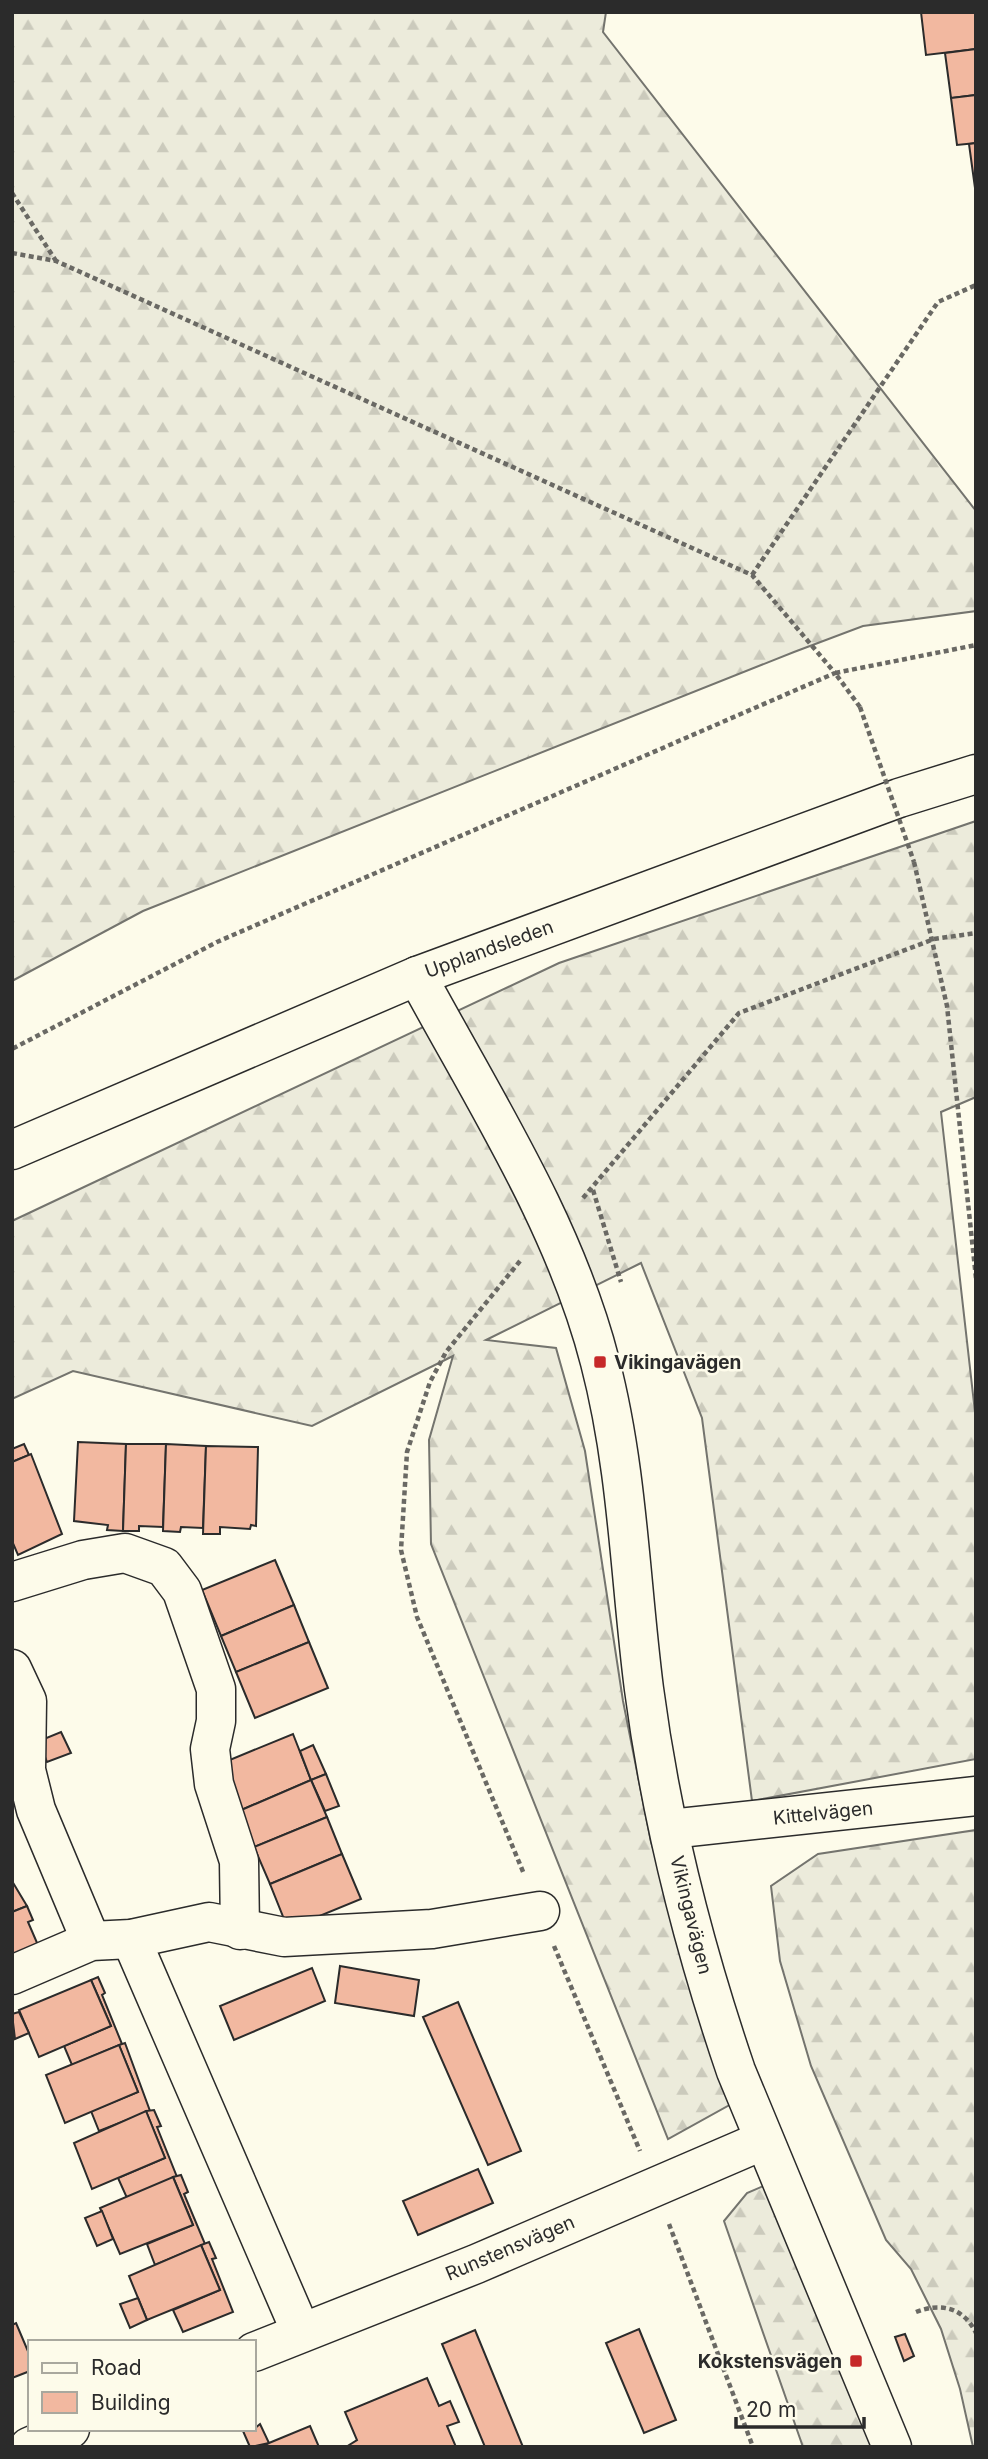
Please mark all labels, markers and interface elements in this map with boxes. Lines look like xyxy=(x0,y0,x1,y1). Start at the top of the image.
street label: Upplandsleden xyxy=(422,915,556,983)
place label: Vikingavägen xyxy=(614,1351,741,1374)
marker: Vikingavägen xyxy=(592,1354,608,1370)
street label: Kittelvägen xyxy=(772,1796,874,1830)
street label: Vikingavägen xyxy=(665,1853,717,1977)
street label: Runstensvägen xyxy=(442,2210,578,2286)
legend xyxy=(28,2340,256,2431)
place label: Kokstensvägen xyxy=(698,2350,842,2373)
marker: Kokstensvägen xyxy=(848,2353,864,2369)
text: Road xyxy=(91,2355,142,2380)
scale bar xyxy=(736,2386,864,2430)
text: Building xyxy=(91,2390,171,2415)
text: 20 m xyxy=(746,2397,796,2422)

